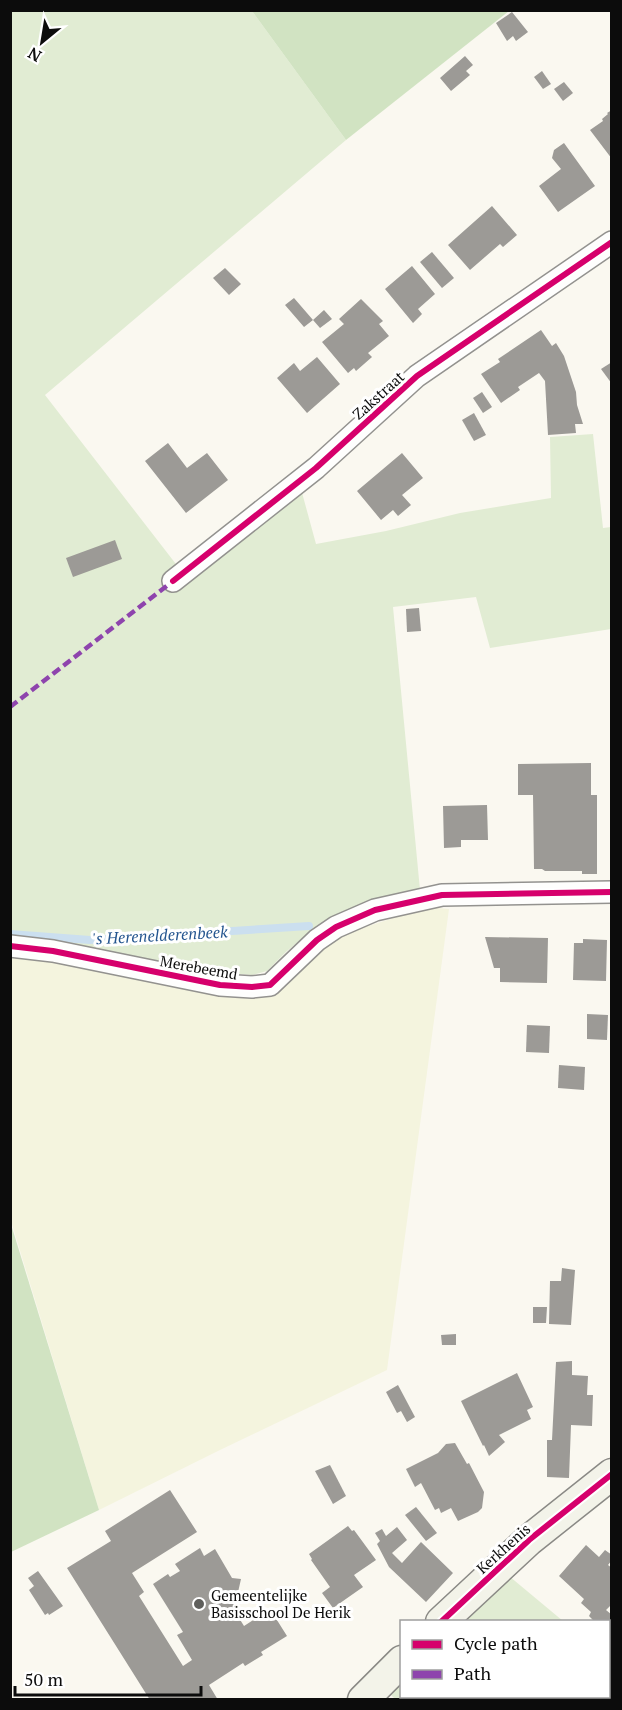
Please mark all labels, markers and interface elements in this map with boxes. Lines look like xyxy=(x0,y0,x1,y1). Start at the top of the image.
north arrow xyxy=(12,12,72,72)
text: N xyxy=(24,42,45,68)
street label: Zakstraat xyxy=(348,366,408,424)
water label: 's Herenelderenbeek xyxy=(92,920,229,950)
street label: Merebeemd xyxy=(159,950,239,984)
street label: Kerkhenis xyxy=(472,1518,534,1578)
place label: Gemeentelijke Basisschool De Herik xyxy=(211,1585,351,1622)
marker: Gemeentelijke Basisschool De Herik xyxy=(192,1597,206,1611)
legend xyxy=(400,1620,610,1698)
text: Cycle path xyxy=(454,1631,538,1655)
scale bar xyxy=(15,1659,201,1697)
text: Path xyxy=(454,1661,491,1685)
text: 50 m xyxy=(24,1667,64,1691)

